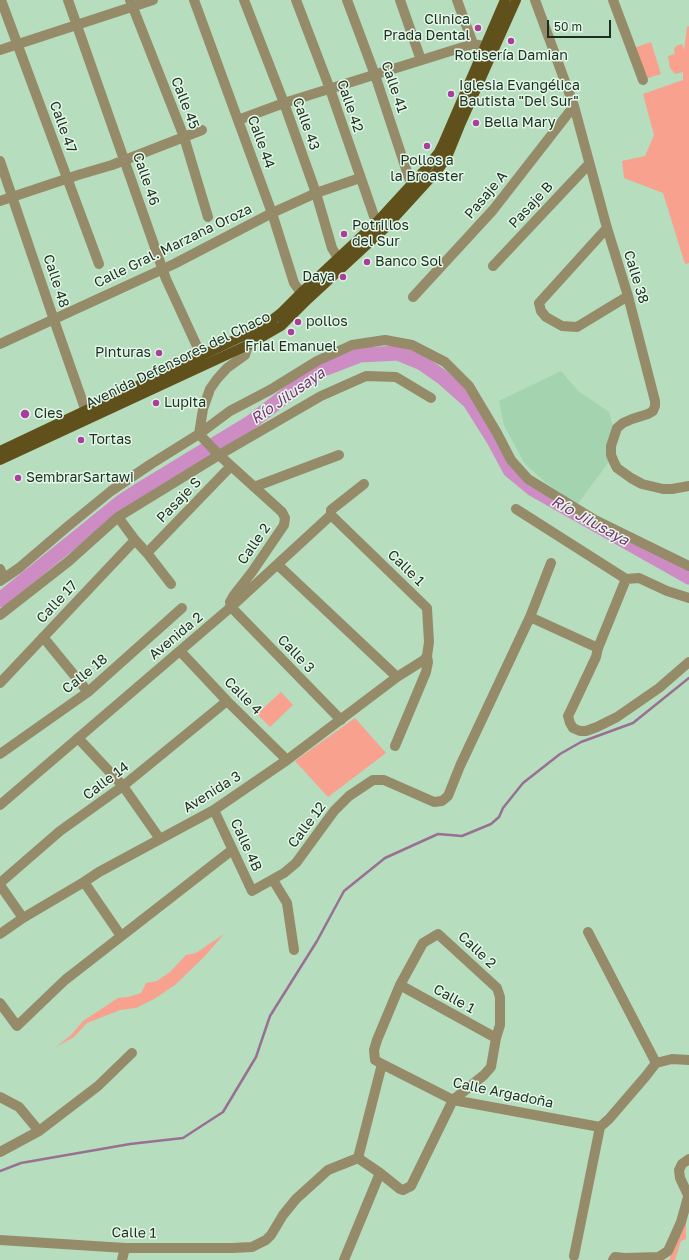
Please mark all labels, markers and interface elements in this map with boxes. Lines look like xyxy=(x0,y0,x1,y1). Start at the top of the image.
place label: Clinica Prada Dental xyxy=(383,12,470,44)
scale bar xyxy=(549,12,613,38)
text: 50 m xyxy=(554,19,582,34)
marker: Clinica Prada Dental xyxy=(473,23,483,33)
marker: Rotisería Damian xyxy=(506,36,516,46)
place label: Rotisería Damian xyxy=(454,48,568,64)
street label: Calle 41 xyxy=(377,59,411,115)
street label: Calle 45 xyxy=(167,75,203,131)
street label: Calle 42 xyxy=(333,77,367,135)
place label: Iglesia Evangélica Bautista "Del Sur" xyxy=(459,78,580,110)
marker: Iglesia Evangélica Bautista "Del Sur" xyxy=(446,89,456,99)
street label: Calle 43 xyxy=(289,95,323,153)
street label: Calle 47 xyxy=(46,99,80,155)
street label: Calle 44 xyxy=(244,113,278,171)
place label: Bella Mary xyxy=(484,115,556,131)
marker: Bella Mary xyxy=(471,118,481,128)
marker: Pollos a la Broaster xyxy=(422,141,432,151)
street label: Calle 46 xyxy=(129,150,163,208)
place label: Pollos a la Broaster xyxy=(390,153,464,186)
street label: Pasaje A xyxy=(461,168,511,222)
street label: Pasaje B xyxy=(505,178,557,232)
street label: Calle Gral. Marzana Oroza xyxy=(91,200,255,292)
place label: Potrillos del Sur xyxy=(352,218,409,250)
marker: Potrillos del Sur xyxy=(339,229,349,239)
street label: Calle 38 xyxy=(620,248,652,306)
street label: Calle 48 xyxy=(40,252,72,310)
place label: Banco Sol xyxy=(375,254,442,270)
marker: Banco Sol xyxy=(362,257,372,267)
place label: Daya xyxy=(302,269,335,285)
marker: Daya xyxy=(338,272,348,282)
street label: Avenida Defensores del Chaco xyxy=(83,308,273,412)
place label: pollos xyxy=(306,314,348,330)
marker: pollos xyxy=(293,317,303,327)
marker: Frial Emanuel xyxy=(286,327,296,337)
place label: Frial Emanuel xyxy=(245,339,337,355)
place label: Pinturas xyxy=(95,345,151,361)
marker: Pinturas xyxy=(154,348,164,358)
water label: Río Jilusaya xyxy=(248,364,328,428)
place label: Lupita xyxy=(164,395,206,411)
marker: Lupita xyxy=(151,398,161,408)
place label: Cies xyxy=(34,406,63,422)
marker: Cies xyxy=(19,408,31,420)
place label: Tortas xyxy=(89,432,131,448)
marker: Tortas xyxy=(76,435,86,445)
place label: SembrarSartawi xyxy=(26,470,134,486)
marker: SembrarSartawi xyxy=(13,473,23,483)
street label: Pasaje S xyxy=(153,474,205,526)
water label: Río Jilusaya xyxy=(548,492,632,550)
street label: Calle 2 xyxy=(234,520,274,568)
street label: Calle 1 xyxy=(384,546,428,590)
street label: Calle 17 xyxy=(33,577,81,627)
street label: Avenida 2 xyxy=(146,609,206,663)
street label: Calle 3 xyxy=(274,632,318,676)
street label: Calle 18 xyxy=(59,651,111,697)
street label: Calle 4 xyxy=(221,674,265,718)
street label: Calle 14 xyxy=(80,758,132,804)
street label: Avenida 3 xyxy=(180,768,244,816)
street label: Calle 12 xyxy=(284,799,330,851)
street label: Calle 4B xyxy=(227,816,265,874)
street label: Calle 2 xyxy=(454,928,500,972)
street label: Calle 1 xyxy=(430,981,478,1017)
street label: Calle Argadoña xyxy=(451,1074,555,1112)
street label: Calle 1 xyxy=(112,1224,156,1242)

